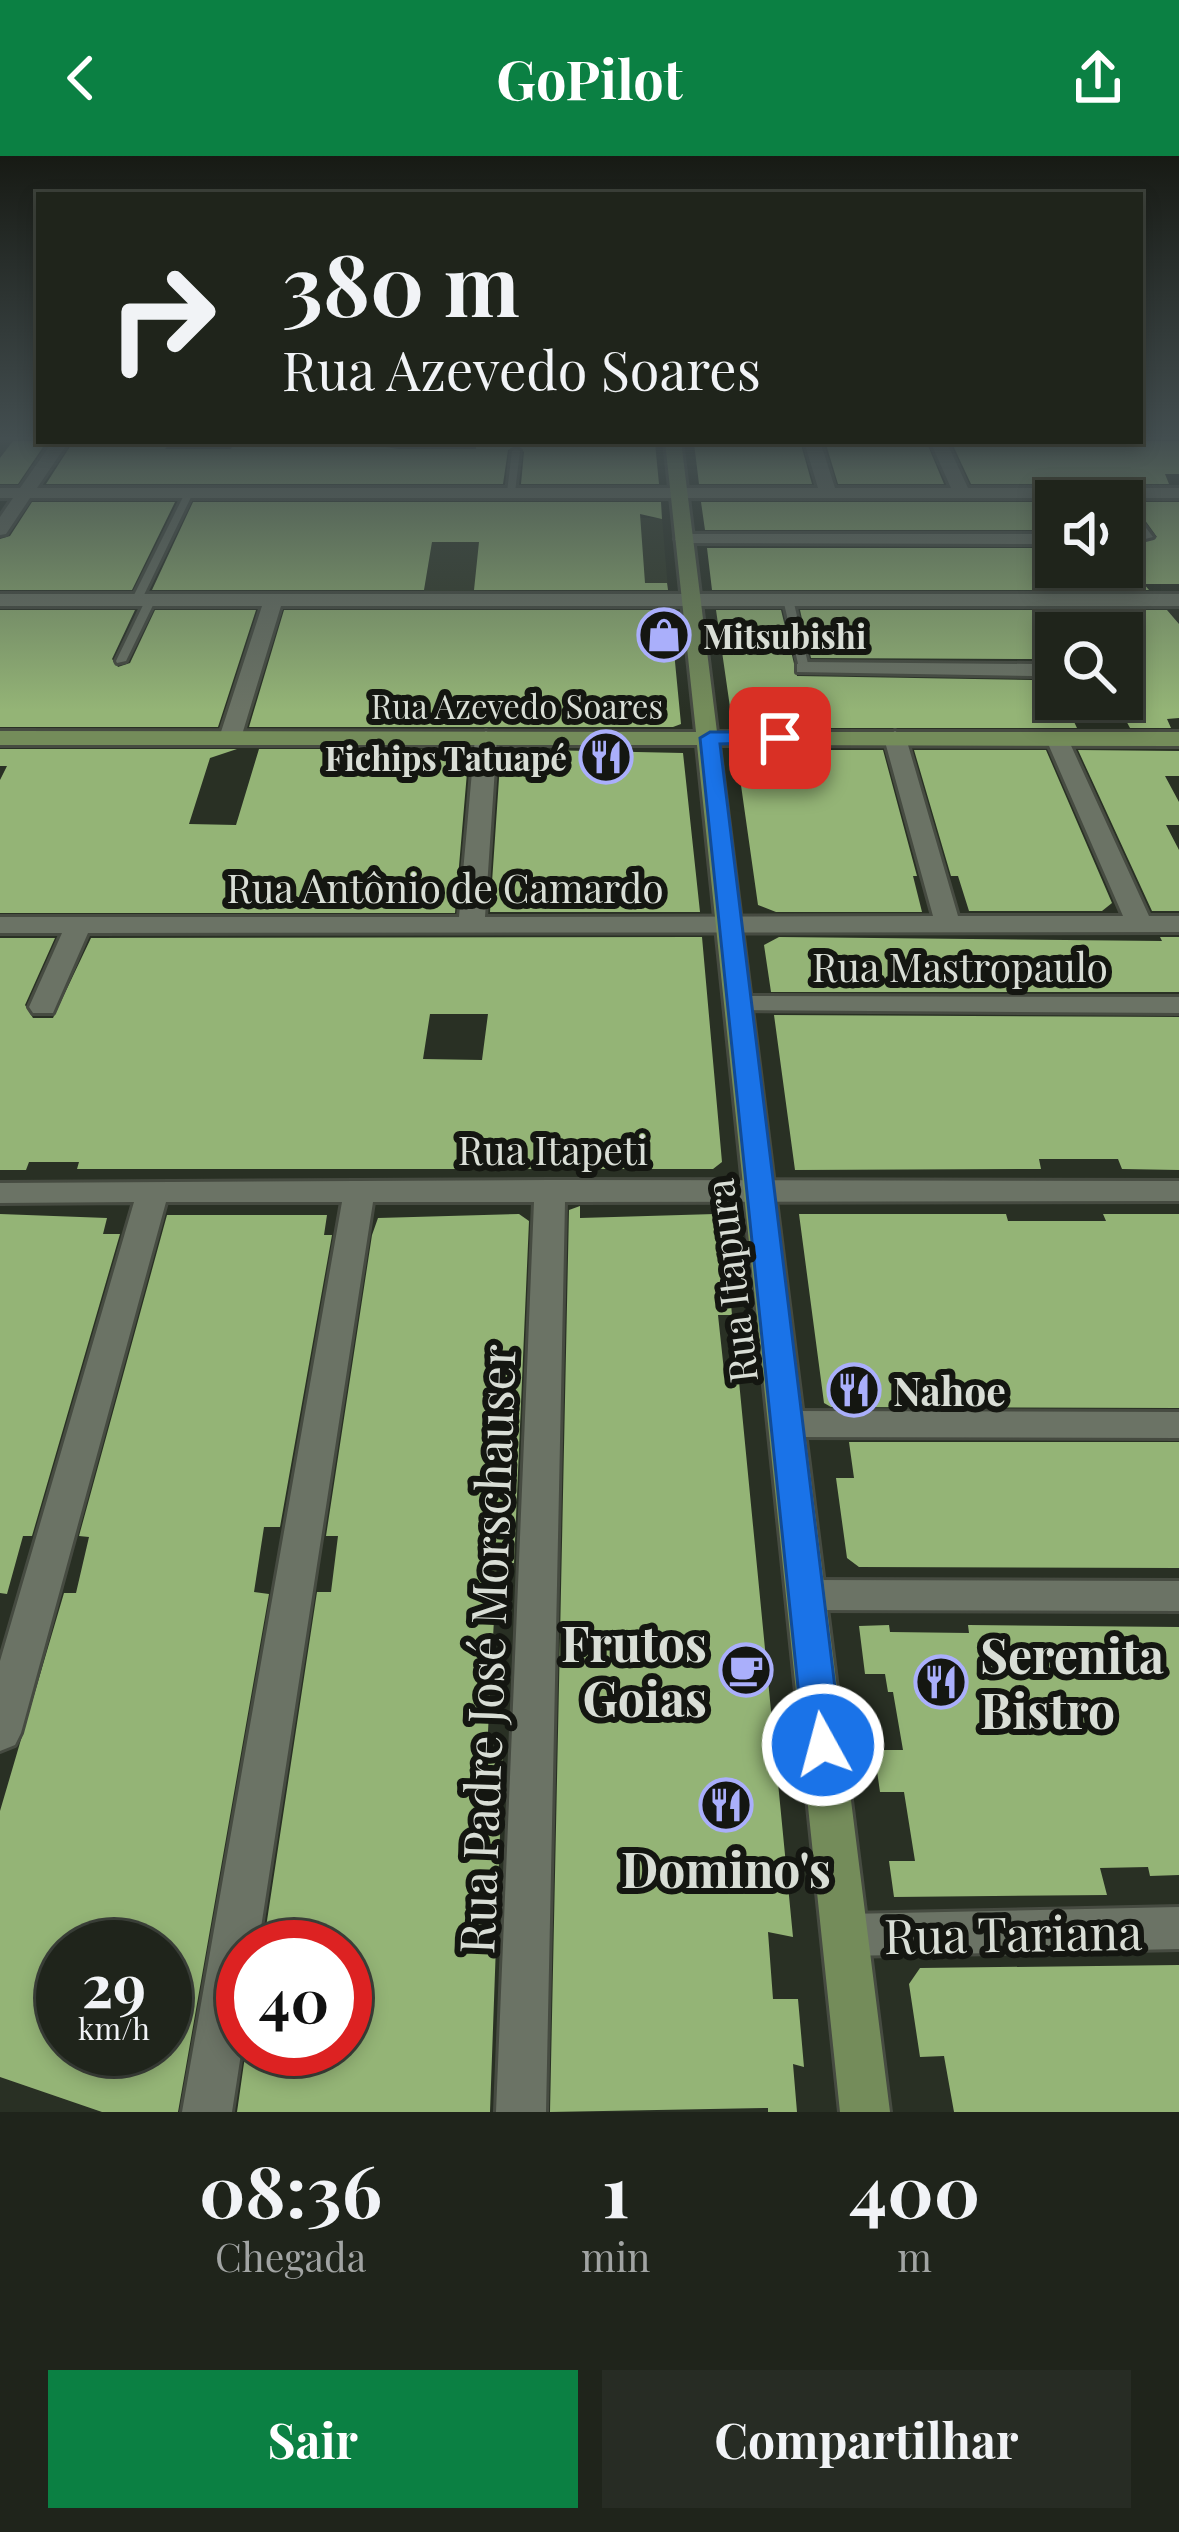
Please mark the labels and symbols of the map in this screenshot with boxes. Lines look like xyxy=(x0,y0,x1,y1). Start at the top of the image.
shop icon: Mitsubishi xyxy=(636,607,692,663)
place label: Mitsubishi xyxy=(703,613,866,657)
street label: Rua Azevedo Soares xyxy=(371,683,663,727)
pin xyxy=(729,687,831,789)
restaurant icon: Fichips Tatuapé xyxy=(578,729,634,785)
place label: Fichips Tatuapé xyxy=(325,735,567,779)
street label: Rua Antônio de Camardo xyxy=(226,861,664,913)
street label: Rua Mastropaulo xyxy=(812,940,1108,992)
street label: Rua Itapeti xyxy=(458,1123,648,1175)
street label: Rua Itapura xyxy=(692,1176,768,1386)
street label: Rua Padre José Morschauser xyxy=(442,1343,528,1955)
restaurant icon: Nahoe xyxy=(826,1362,882,1418)
place label: Nahoe xyxy=(893,1364,1006,1416)
place label: Frutos Goias xyxy=(561,1610,707,1729)
place label: Serenita Bistro xyxy=(980,1622,1164,1741)
cafe icon: Frutos Goias xyxy=(718,1642,774,1698)
restaurant icon: Serenita Bistro xyxy=(913,1654,969,1710)
position arrow xyxy=(760,1682,886,1808)
restaurant icon: Domino's xyxy=(698,1777,754,1833)
place label: Domino's xyxy=(621,1836,831,1900)
street label: Rua Tariana xyxy=(883,1898,1143,1966)
speed limit sign: 40 xyxy=(216,1920,372,2076)

